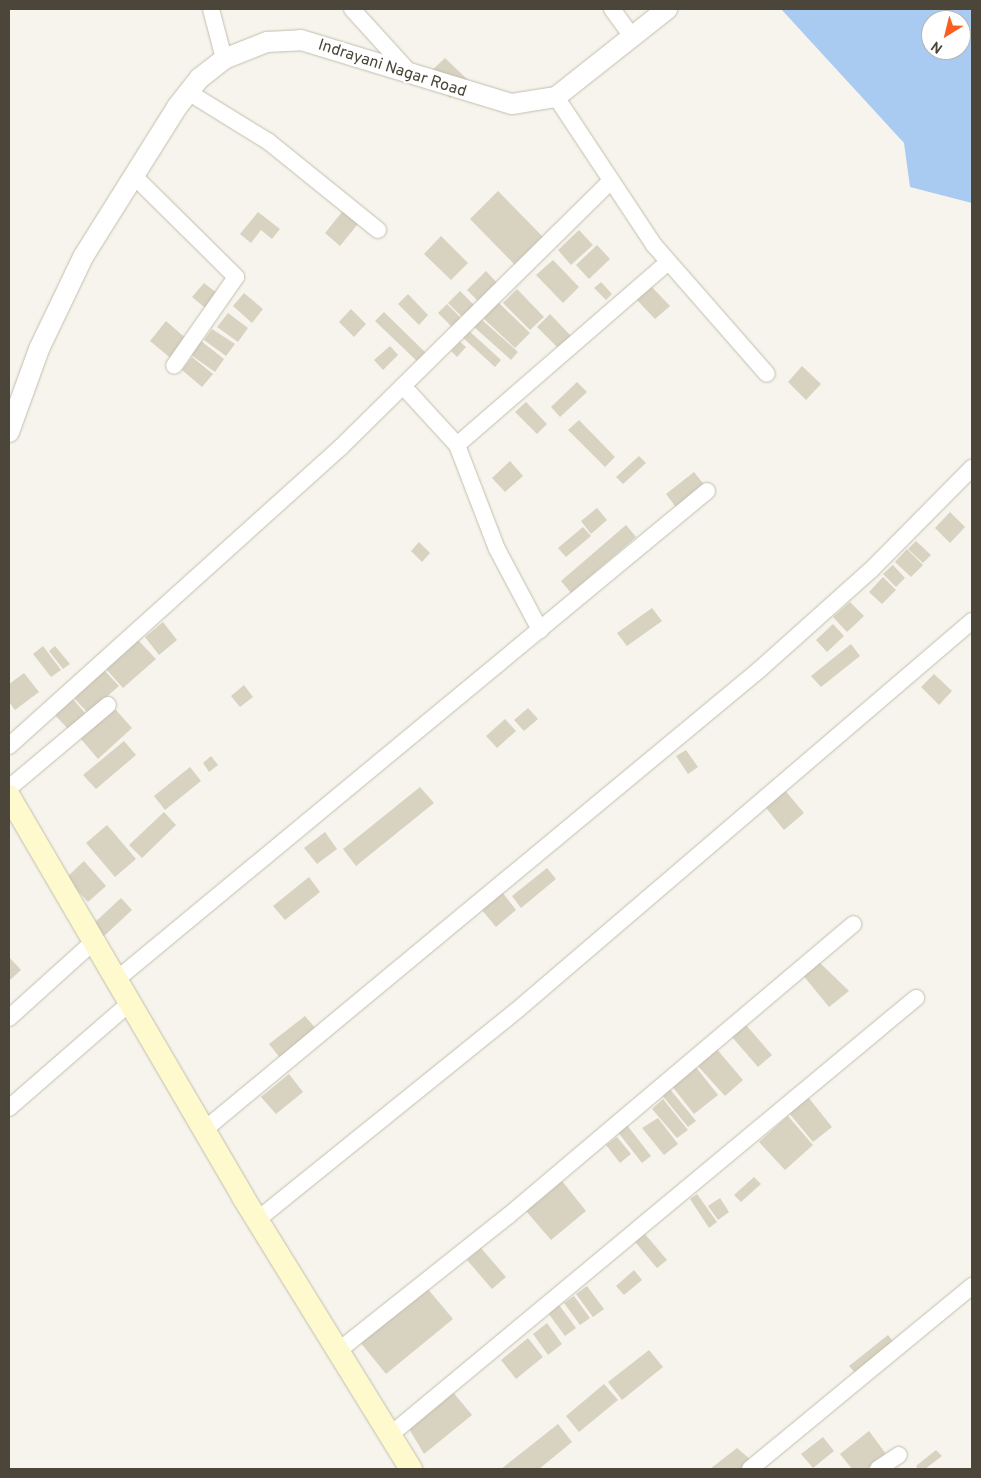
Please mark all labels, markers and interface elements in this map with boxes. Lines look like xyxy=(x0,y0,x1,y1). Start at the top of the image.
north arrow xyxy=(921,10,971,60)
street label: Indrayani Nagar Road xyxy=(315,36,469,102)
text: N xyxy=(928,37,947,57)

